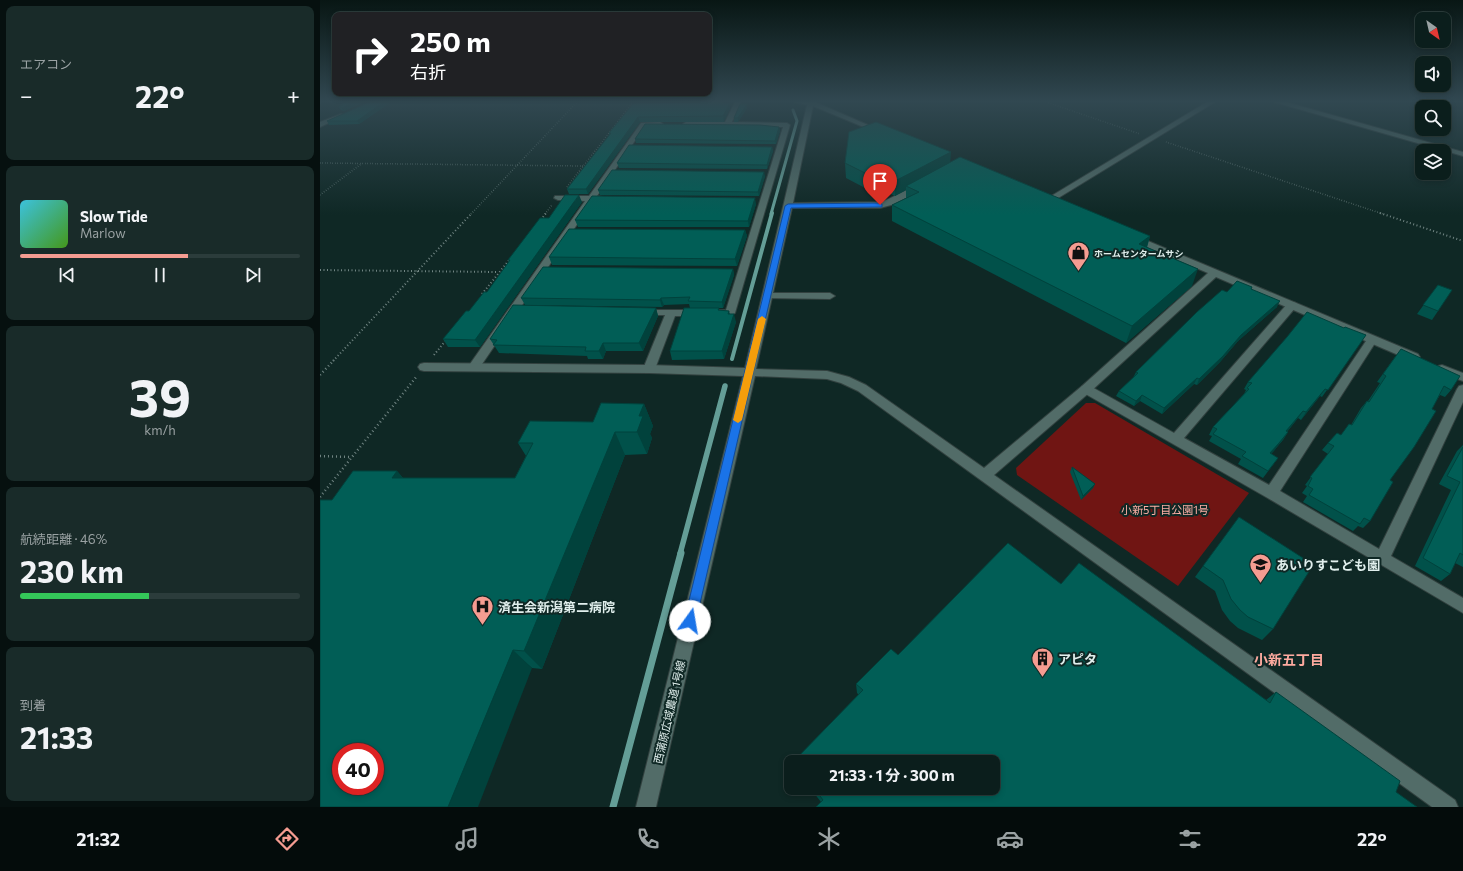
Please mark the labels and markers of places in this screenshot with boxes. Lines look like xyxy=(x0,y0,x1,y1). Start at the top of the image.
pin xyxy=(863,164,897,205)
shop icon: ホームセンタームサシ xyxy=(1065,240,1091,273)
place label: ホームセンタームサシ xyxy=(1094,248,1183,259)
school or university icon: あいりすこども園 xyxy=(1248,552,1274,585)
place label: あいりすこども園 xyxy=(1276,557,1380,573)
hospital icon: 済生会新潟第二病院 xyxy=(470,594,496,627)
place label: 済生会新潟第二病院 xyxy=(498,599,615,615)
building icon: アピタ xyxy=(1030,646,1056,679)
place label: アピタ xyxy=(1058,651,1097,667)

